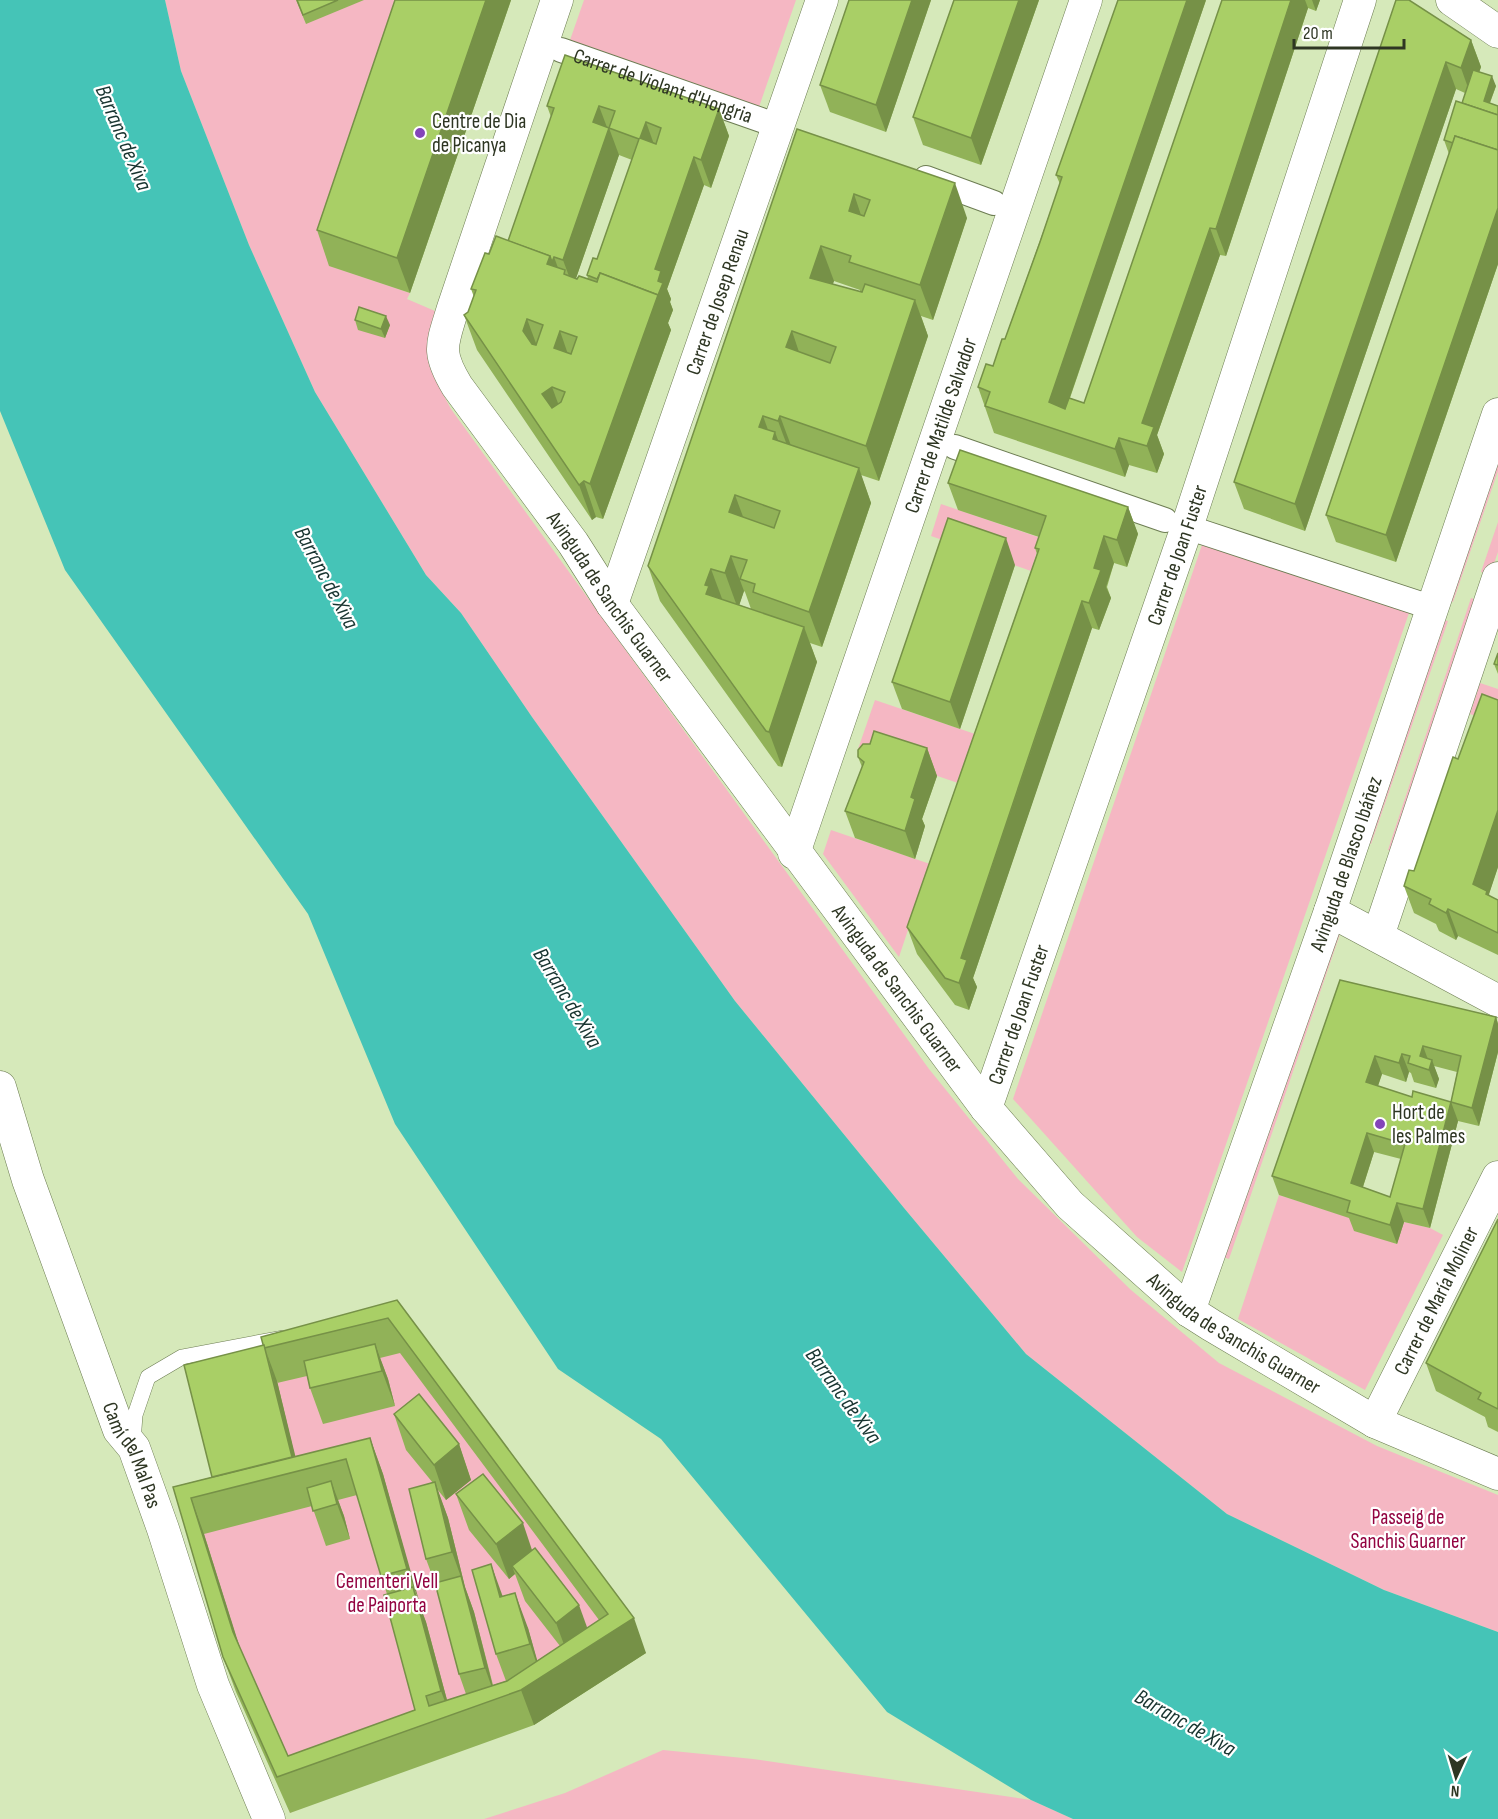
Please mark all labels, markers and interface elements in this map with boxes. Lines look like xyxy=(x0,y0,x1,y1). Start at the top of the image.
scale bar xyxy=(1294,12,1404,50)
text: 20 m xyxy=(1303,23,1333,44)
street label: Carrer de Violant d'Hongria xyxy=(570,43,756,128)
water label: Barranc de Xiva xyxy=(89,81,157,195)
place label: Centre de Dia de Picanya xyxy=(432,109,526,158)
marker: Centre de Dia de Picanya xyxy=(413,126,427,140)
street label: Carrer de Josep Renau xyxy=(680,225,754,378)
street label: Carrer de Matilde Salvador xyxy=(899,334,982,516)
street label: Carrer de Joan Fuster xyxy=(1141,482,1212,628)
street label: Avinguda de Sanchis Guarner xyxy=(541,506,678,687)
water label: Barranc de Xiva xyxy=(288,522,364,634)
street label: Avinguda de Blasco Ibáñez xyxy=(1304,773,1387,955)
street label: Avinguda de Sanchis Guarner xyxy=(826,899,968,1078)
street label: Carrer de Joan Fuster xyxy=(983,941,1054,1088)
water label: Barranc de Xiva xyxy=(527,943,607,1053)
place label: Hort de les Palmes xyxy=(1392,1100,1465,1149)
marker: Hort de les Palmes xyxy=(1373,1117,1387,1131)
street label: Carrer de María Moliner xyxy=(1388,1222,1484,1379)
street label: Avinguda de Sanchis Guarner xyxy=(1141,1267,1325,1399)
water label: Barranc de Xiva xyxy=(799,1343,887,1449)
street label: Camí del Mal Pas xyxy=(97,1399,167,1512)
park label: Passeig de Sanchis Guarner xyxy=(1350,1505,1466,1554)
park label: Cementeri Vell de Paiporta xyxy=(336,1569,438,1618)
water label: Barranc de Xiva xyxy=(1130,1683,1240,1763)
north arrow xyxy=(1426,1747,1486,1807)
text: N xyxy=(1450,1781,1460,1800)

